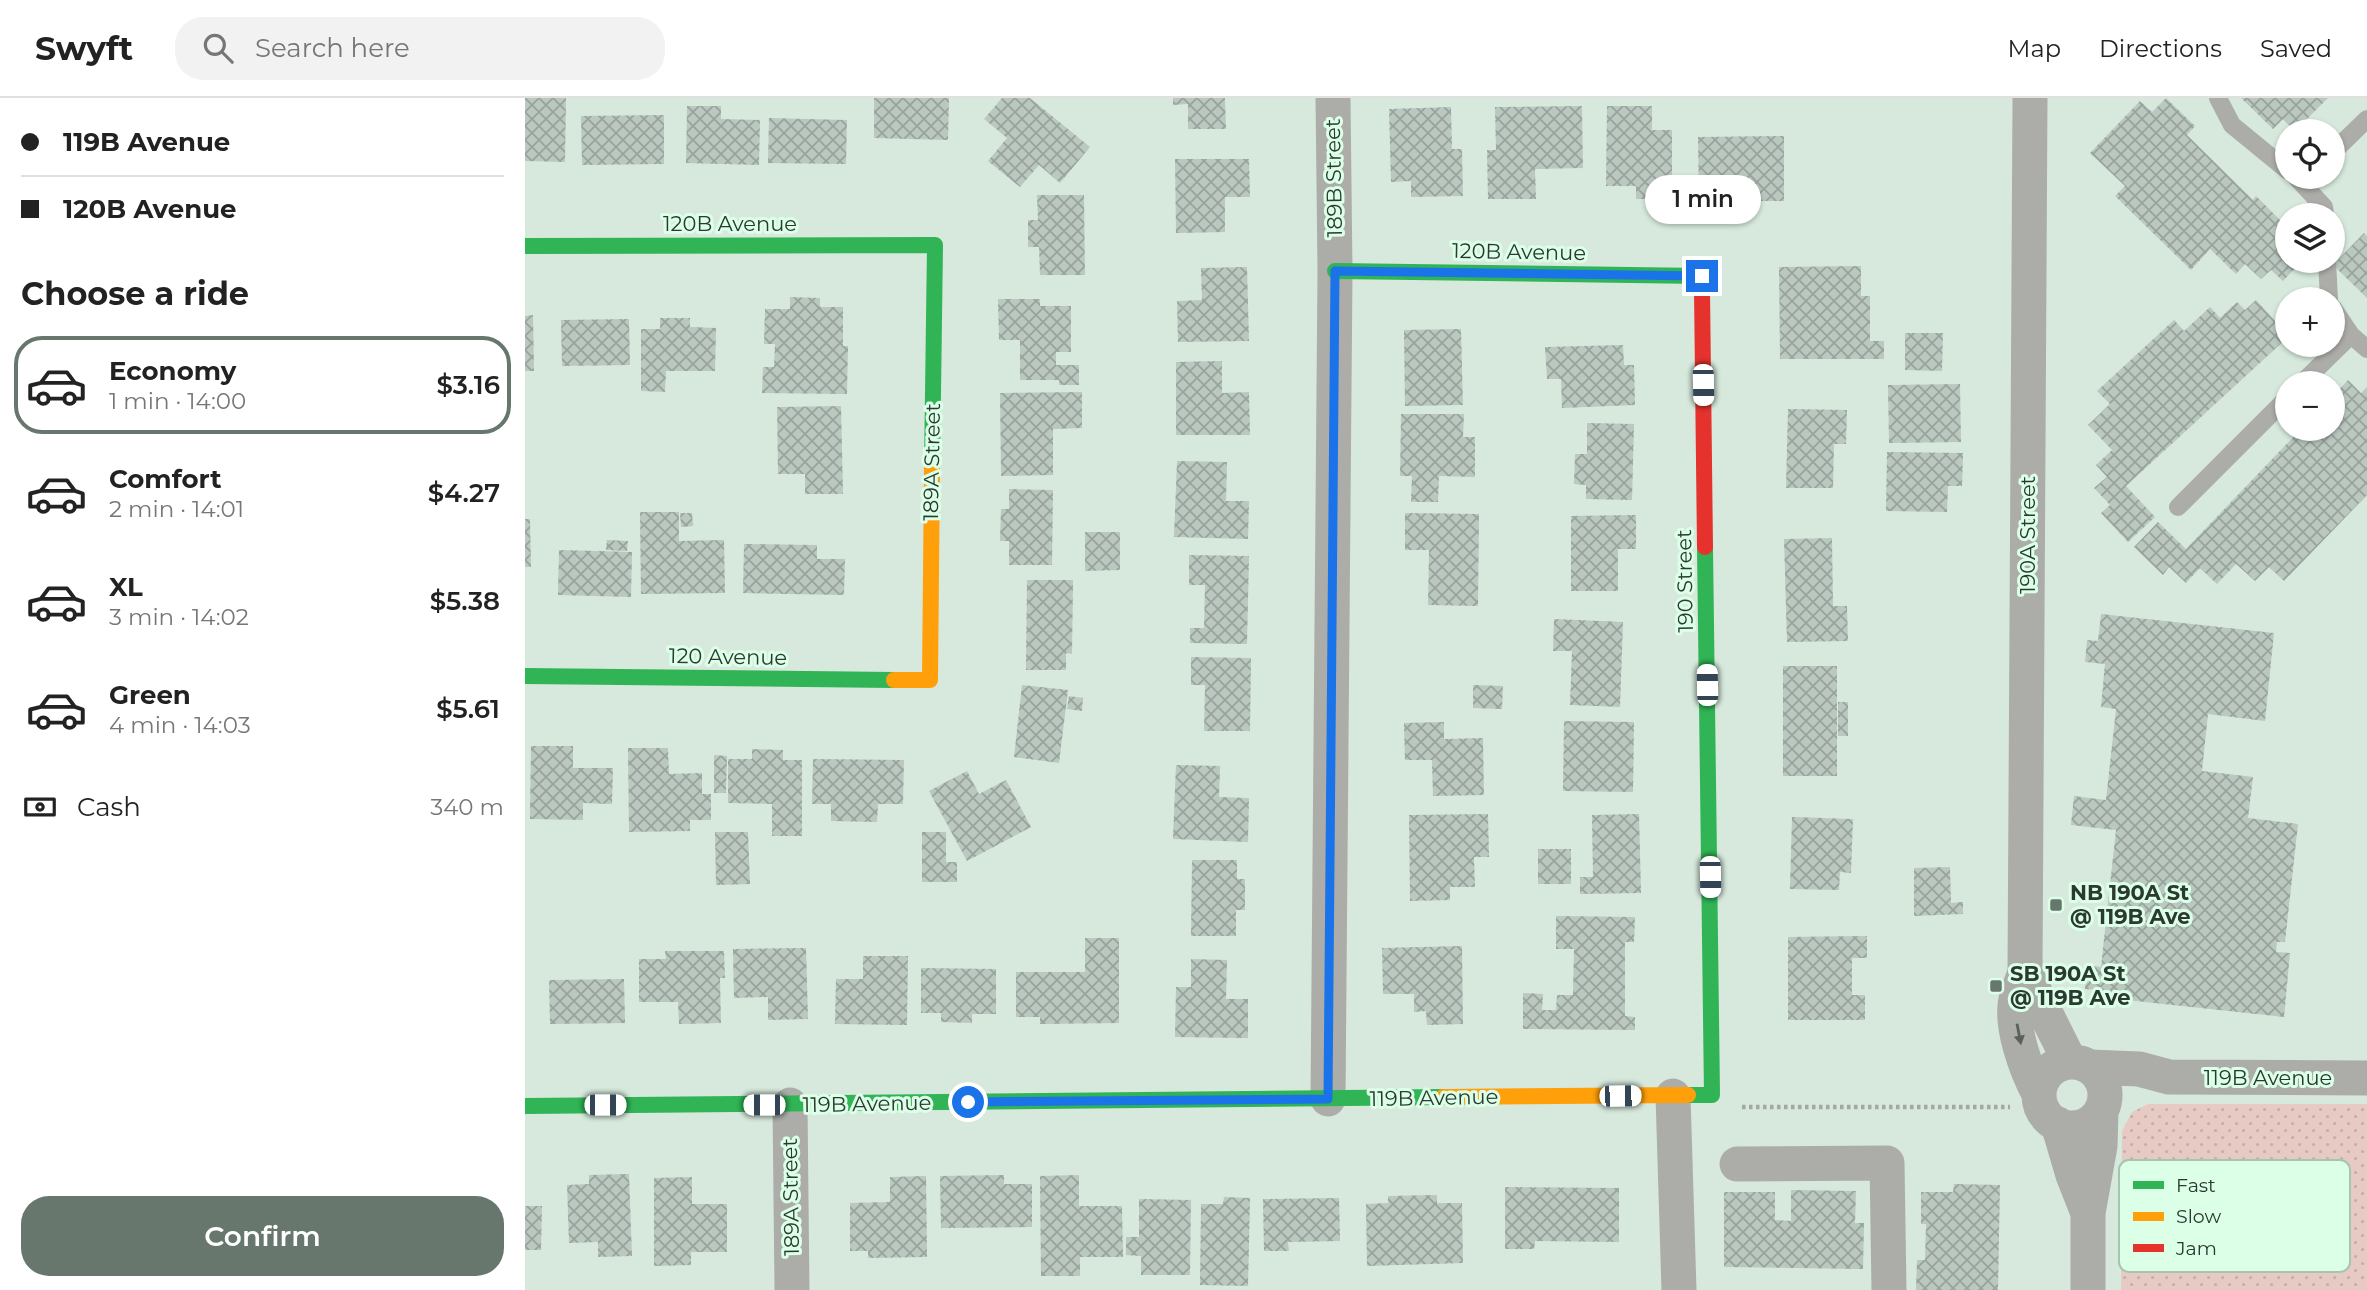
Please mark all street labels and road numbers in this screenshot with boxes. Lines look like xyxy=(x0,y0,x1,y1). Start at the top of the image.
street label: 189B Street xyxy=(1320,119,1347,238)
street label: 120B Avenue xyxy=(663,211,797,236)
street label: 120B Avenue xyxy=(1452,238,1586,265)
street label: 189A Street xyxy=(918,403,945,521)
street label: 190A Street xyxy=(2015,476,2040,594)
street label: 190 Street xyxy=(1671,529,1698,633)
street label: 120 Avenue xyxy=(669,643,787,670)
street label: 119B Avenue xyxy=(2204,1065,2332,1090)
street label: 119B Avenue xyxy=(1370,1084,1498,1111)
street label: 119B Avenue xyxy=(803,1090,931,1117)
street label: 189A Street xyxy=(777,1138,804,1256)

